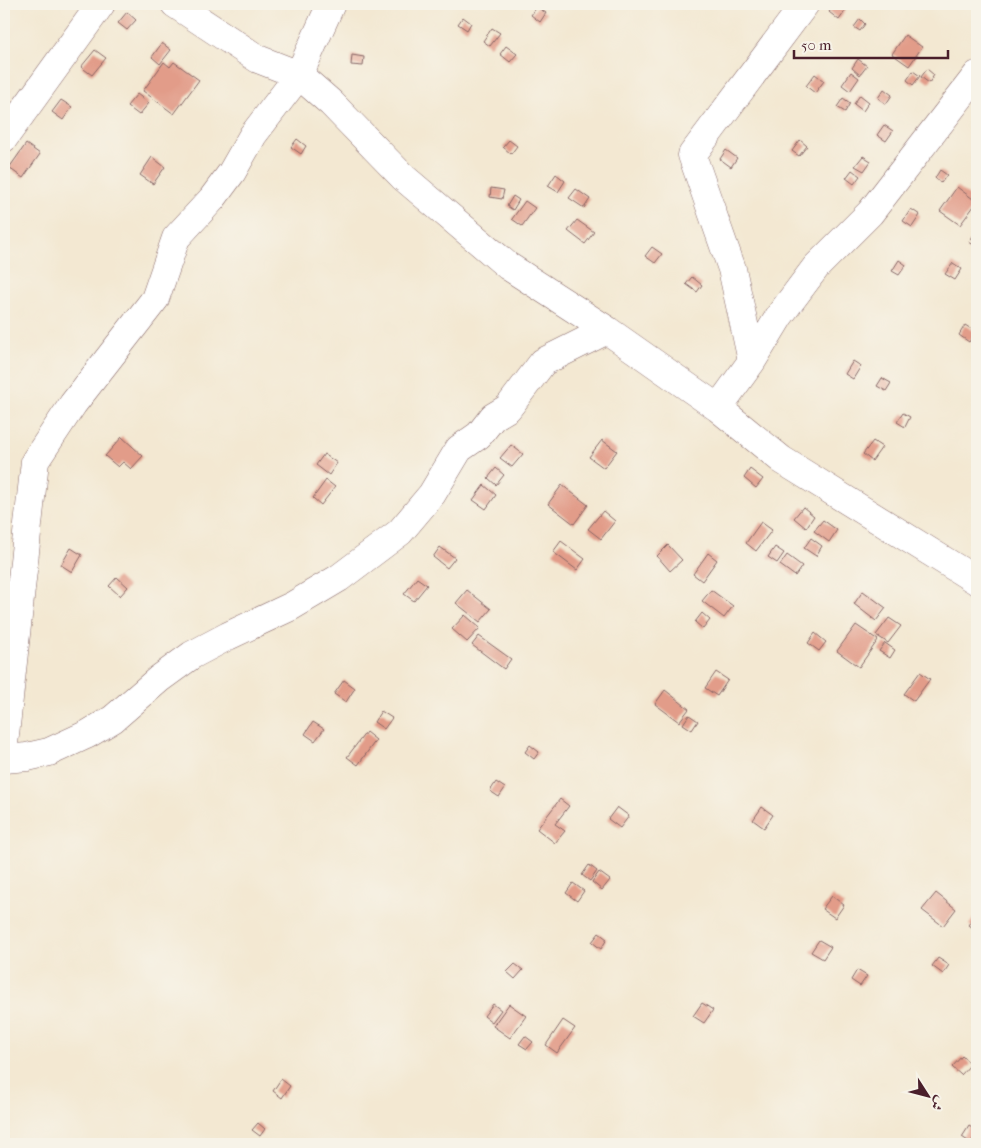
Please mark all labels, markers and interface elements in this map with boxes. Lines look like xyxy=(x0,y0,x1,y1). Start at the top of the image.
scale bar xyxy=(794,28,947,60)
text: 50 m xyxy=(801,36,832,54)
north arrow xyxy=(904,1070,954,1120)
text: ش xyxy=(927,1093,949,1114)

